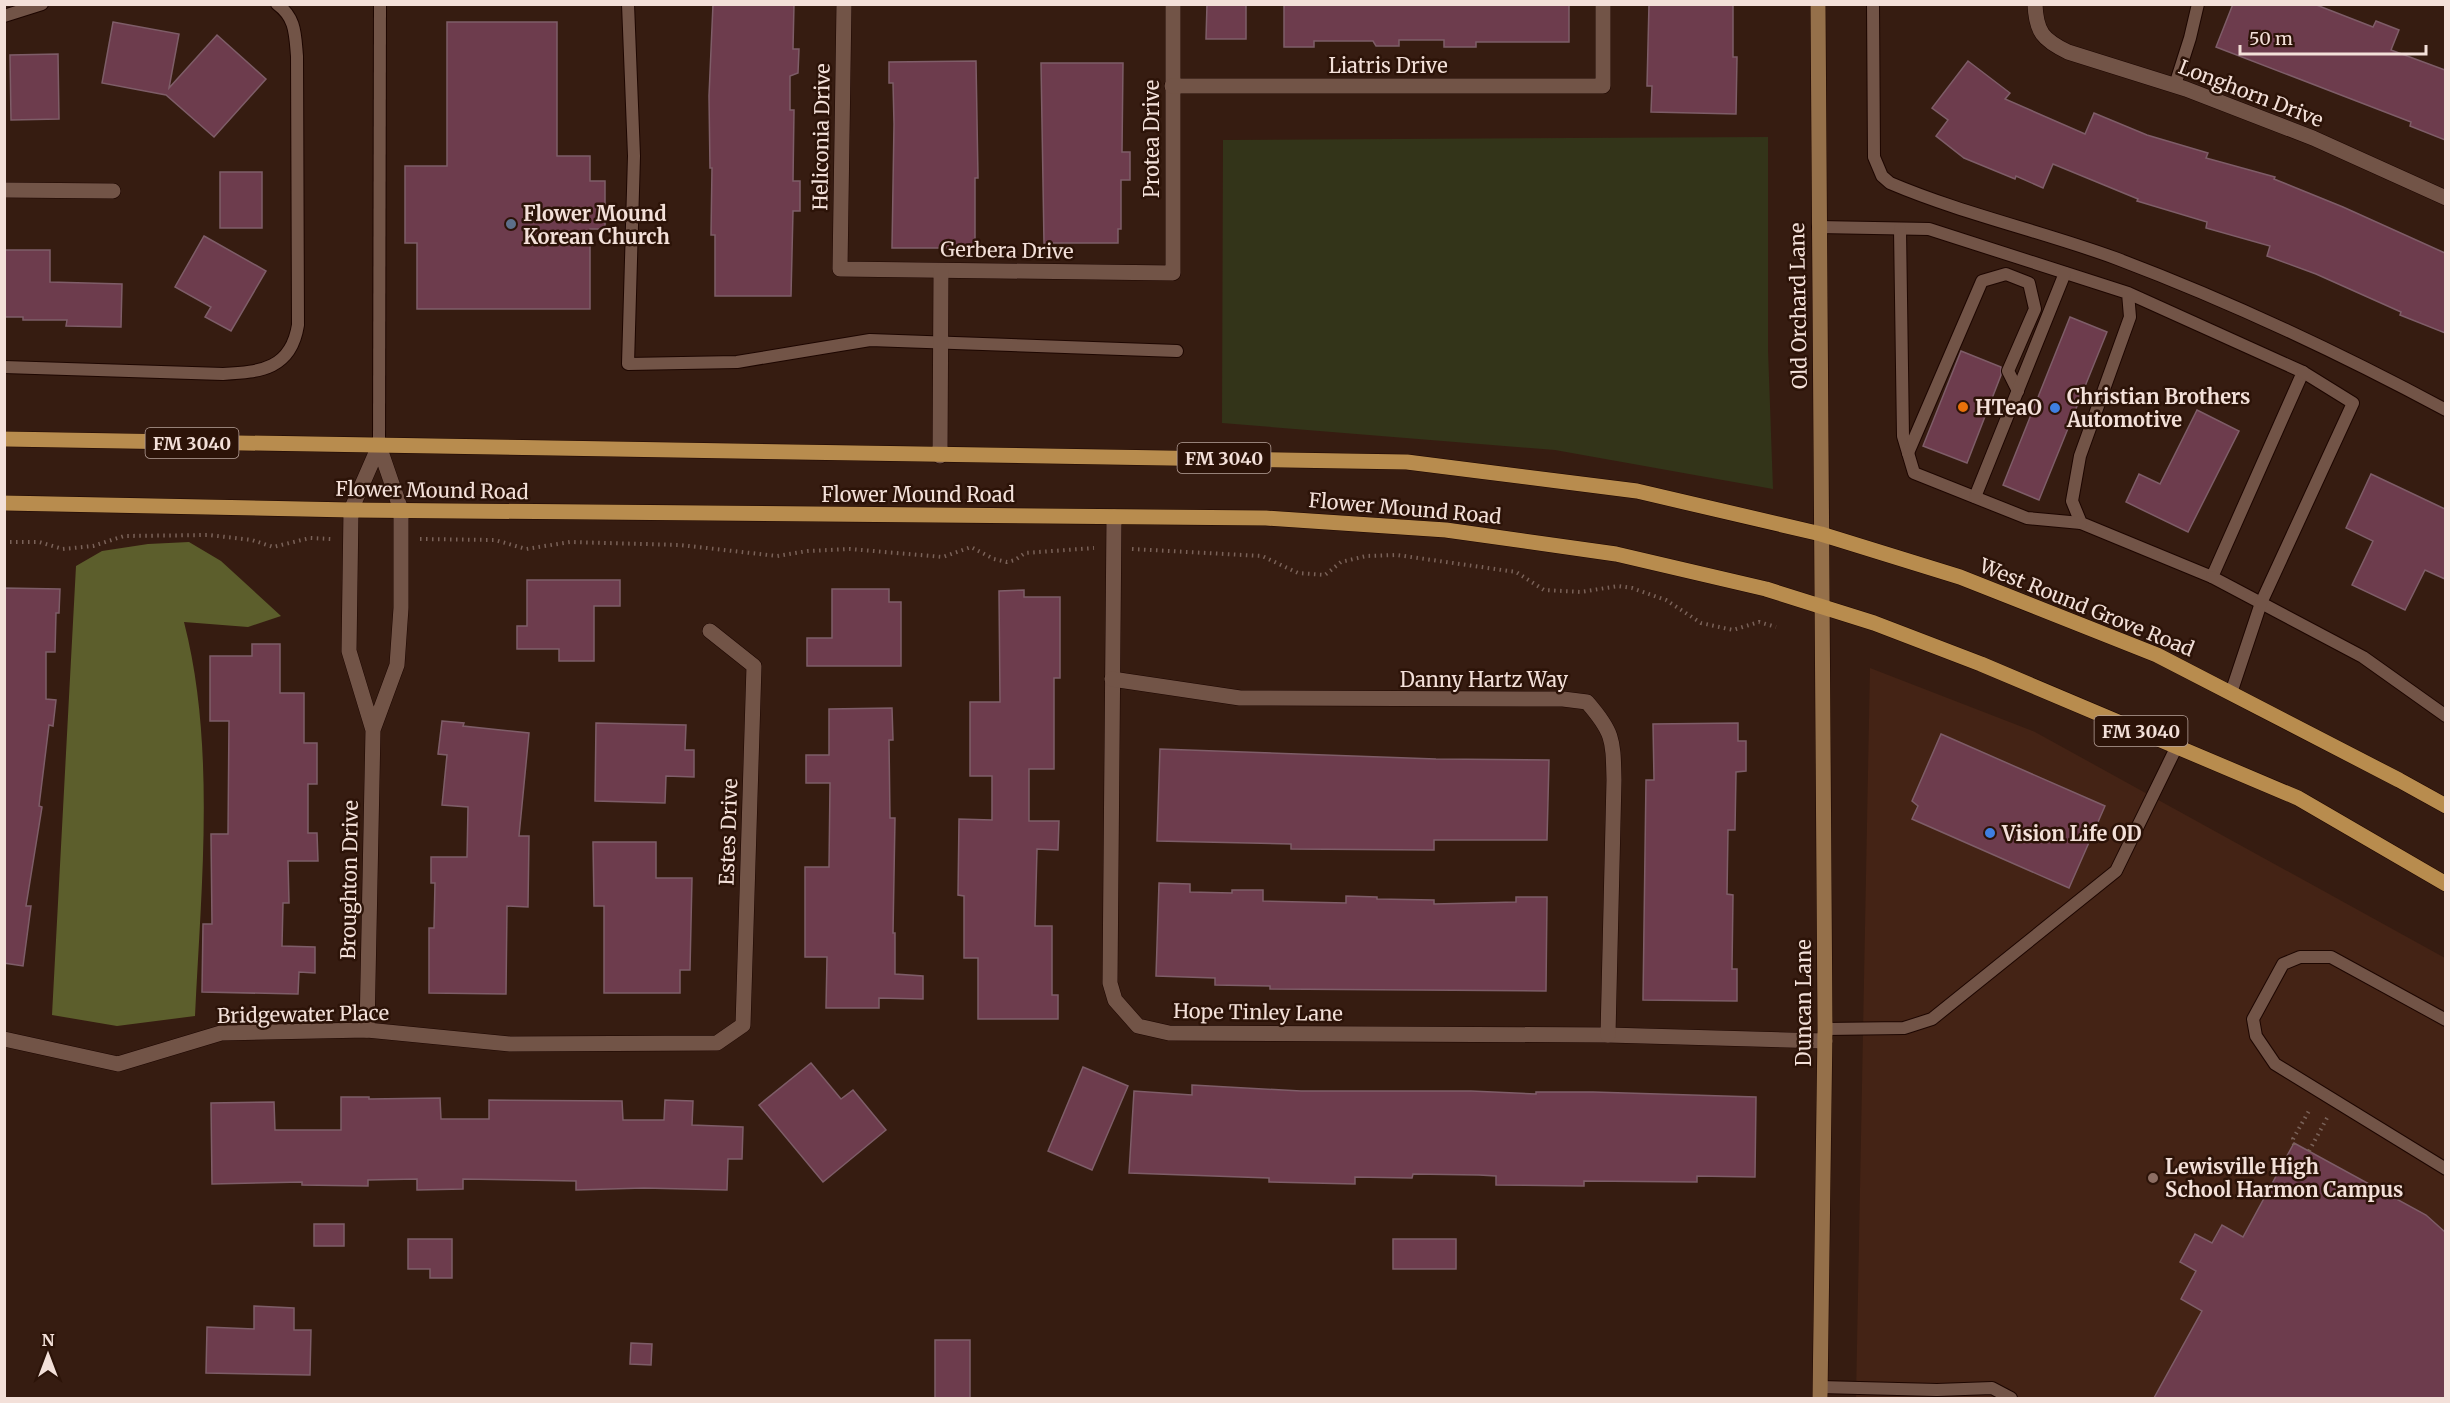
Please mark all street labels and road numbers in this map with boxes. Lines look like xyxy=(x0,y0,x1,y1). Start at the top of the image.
street label: Liatris Drive xyxy=(1328,53,1448,78)
street label: Longhorn Drive xyxy=(2175,54,2327,132)
street label: Heliconia Drive xyxy=(807,63,835,211)
street label: Protea Drive xyxy=(1139,80,1164,198)
street label: Old Orchard Lane xyxy=(1784,223,1812,389)
street label: Gerbera Drive xyxy=(940,236,1074,264)
road number: FM 3040 xyxy=(146,428,238,458)
road number: FM 3040 xyxy=(1178,443,1270,473)
street label: Flower Mound Road xyxy=(335,476,529,504)
street label: Flower Mound Road xyxy=(821,482,1015,507)
street label: Flower Mound Road xyxy=(1308,487,1502,529)
street label: West Round Grove Road xyxy=(1975,552,2198,661)
street label: Danny Hartz Way xyxy=(1400,667,1569,692)
road number: FM 3040 xyxy=(2094,716,2188,746)
street label: Estes Drive xyxy=(714,778,742,886)
street label: Broughton Drive xyxy=(335,800,363,960)
street label: Duncan Lane xyxy=(1791,939,1816,1067)
street label: Hope Tinley Lane xyxy=(1173,998,1343,1026)
street label: Bridgewater Place xyxy=(217,1000,389,1028)

